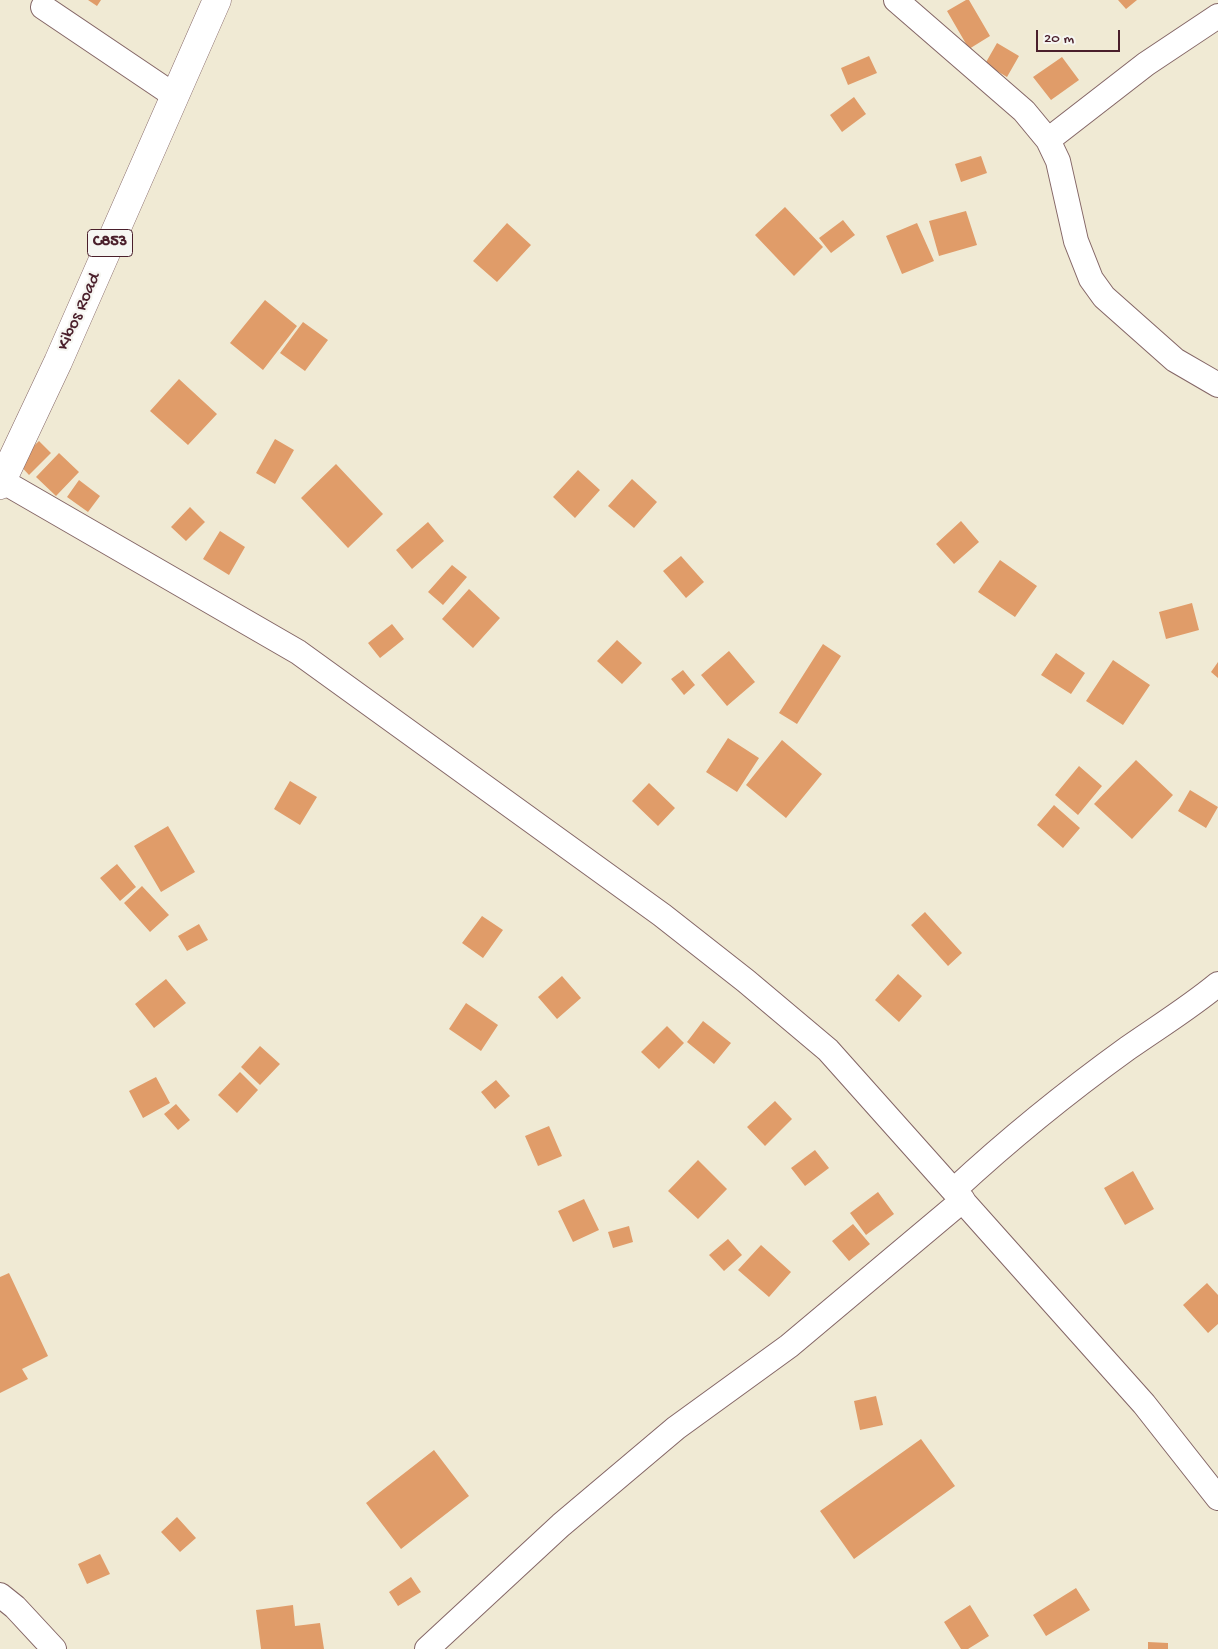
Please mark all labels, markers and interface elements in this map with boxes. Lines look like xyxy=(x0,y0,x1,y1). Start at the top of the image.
scale bar xyxy=(1038,20,1122,52)
text: 20 m xyxy=(1044,30,1074,48)
road number: C853 xyxy=(88,230,132,256)
street label: Kibos Road xyxy=(53,270,107,354)

